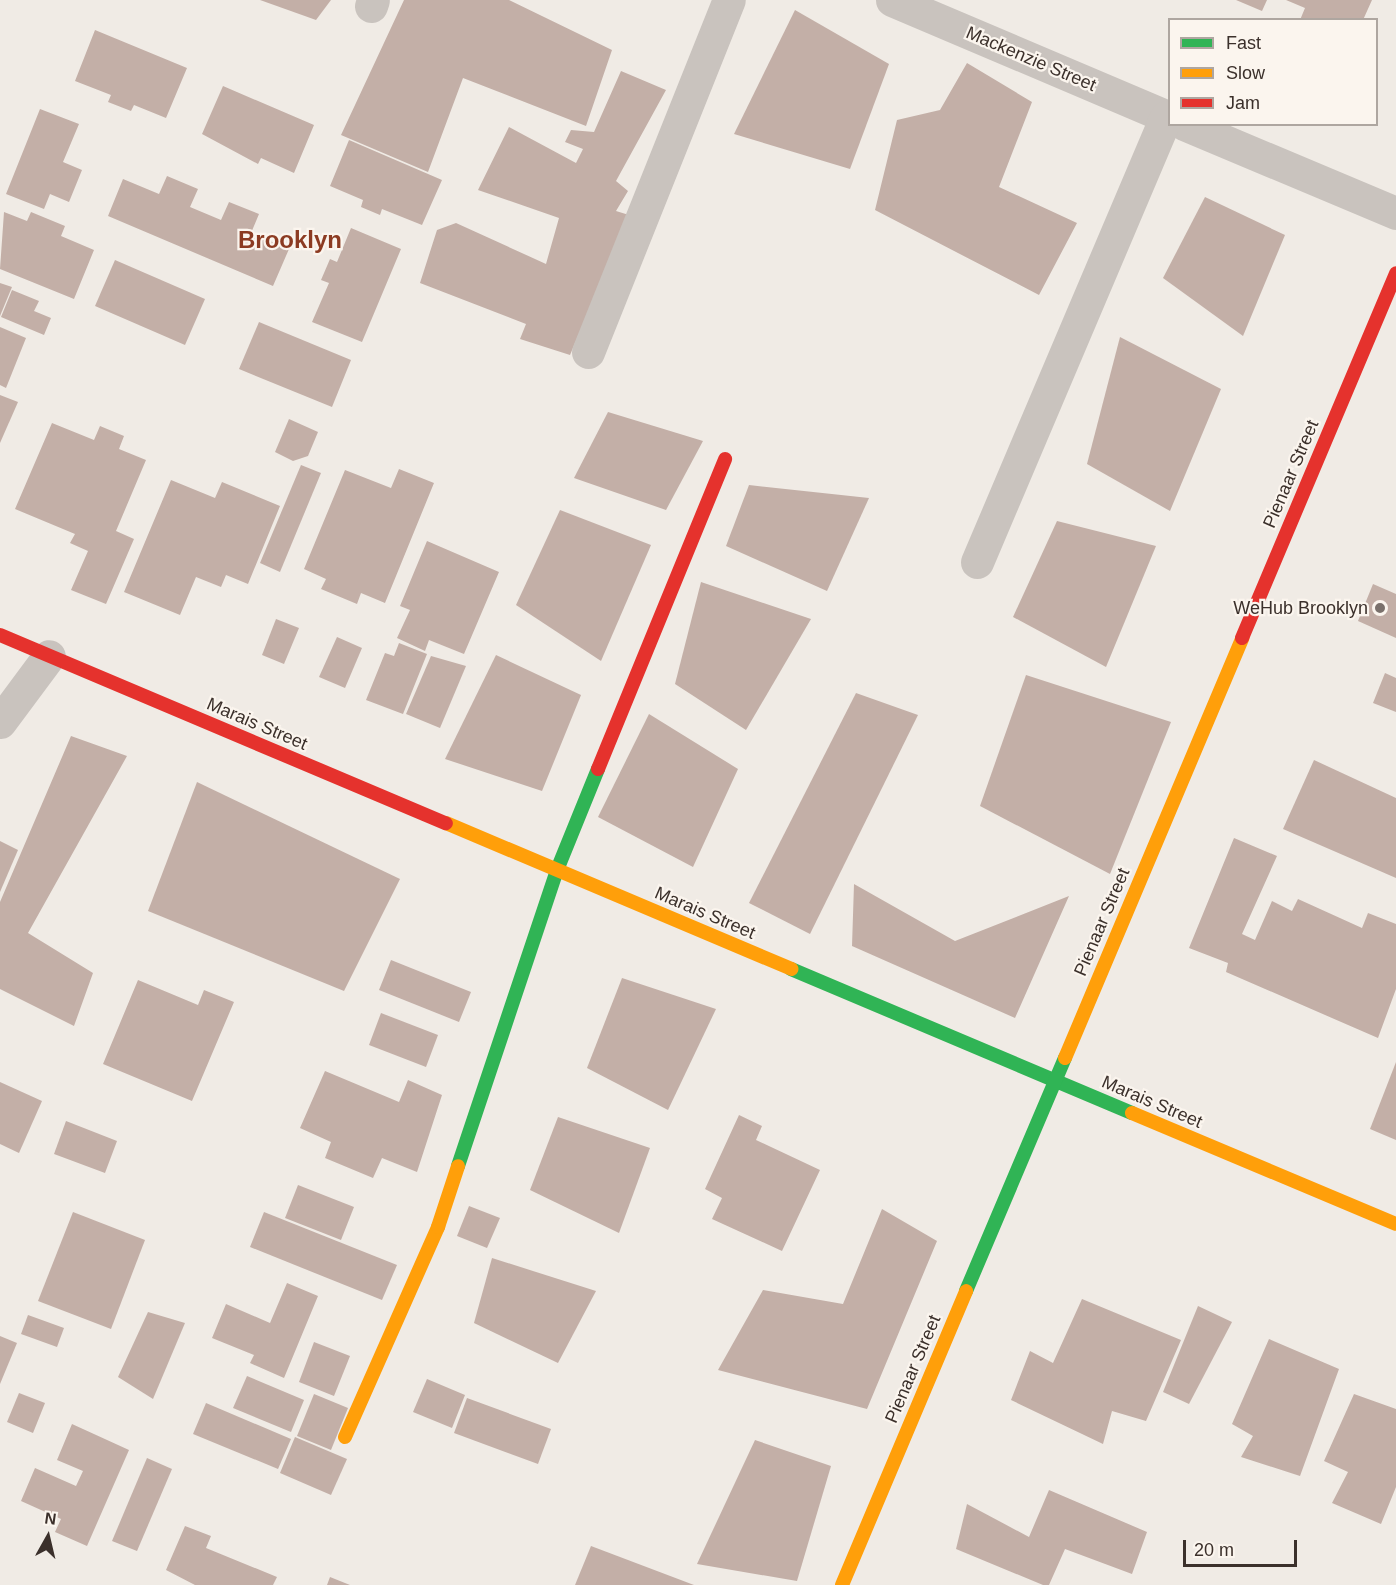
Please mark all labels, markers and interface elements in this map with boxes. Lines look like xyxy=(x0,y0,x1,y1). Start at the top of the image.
legend xyxy=(1168,18,1378,126)
street label: Mackenzie Street xyxy=(963,22,1099,96)
text: Fast xyxy=(1226,33,1261,53)
text: Slow xyxy=(1226,63,1265,83)
text: Jam xyxy=(1226,93,1260,113)
district label: Brooklyn xyxy=(238,226,342,254)
street label: Pienaar Street xyxy=(1259,417,1323,531)
place label: WeHub Brooklyn xyxy=(1233,597,1368,619)
marker: WeHub Brooklyn xyxy=(1373,601,1387,615)
street label: Marais Street xyxy=(204,693,310,755)
street label: Pienaar Street xyxy=(1070,865,1134,979)
street label: Marais Street xyxy=(652,882,758,944)
street label: Marais Street xyxy=(1099,1071,1205,1133)
street label: Pienaar Street xyxy=(881,1312,945,1426)
north arrow xyxy=(18,1507,78,1567)
text: N xyxy=(44,1509,57,1528)
scale bar xyxy=(1186,1528,1300,1566)
text: 20 m xyxy=(1194,1540,1234,1560)

